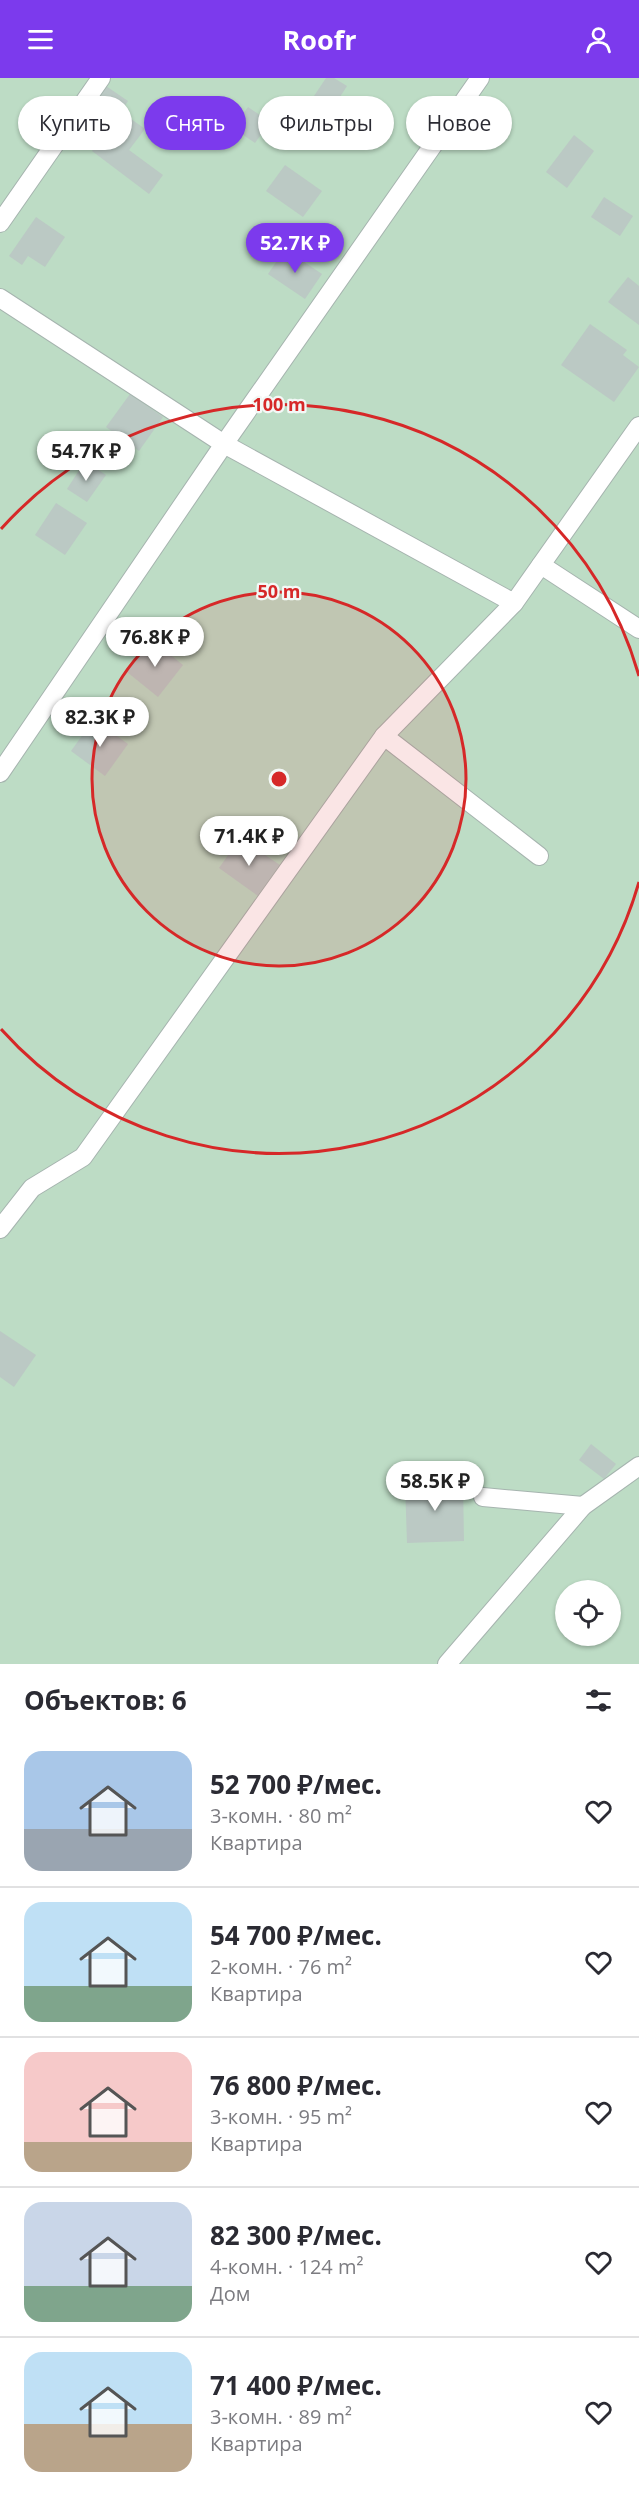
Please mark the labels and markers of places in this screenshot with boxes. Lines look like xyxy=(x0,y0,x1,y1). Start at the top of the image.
pin: 52.7K ₽ xyxy=(240,223,350,274)
pin: 54.7K ₽ xyxy=(31,431,141,482)
pin: 76.8K ₽ xyxy=(100,617,210,668)
pin: 82.3K ₽ xyxy=(45,697,155,748)
centre of rings xyxy=(269,769,289,789)
pin: 71.4K ₽ xyxy=(194,816,304,867)
pin: 58.5K ₽ xyxy=(380,1461,490,1512)

